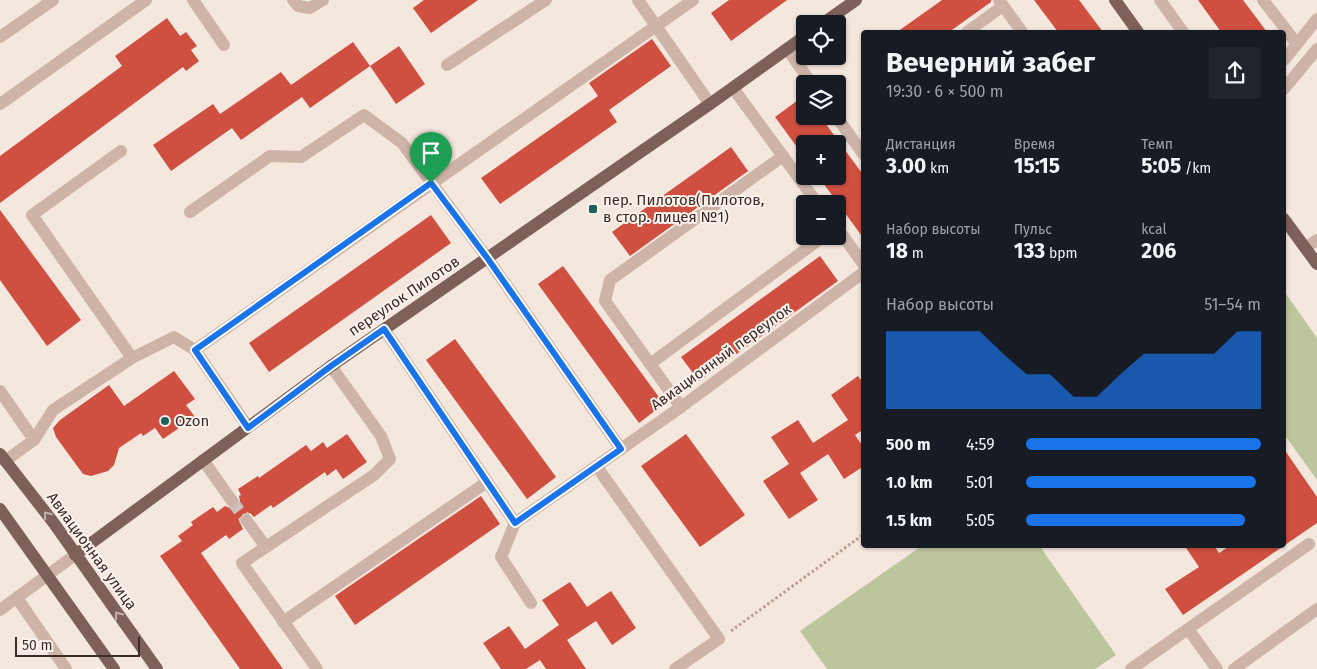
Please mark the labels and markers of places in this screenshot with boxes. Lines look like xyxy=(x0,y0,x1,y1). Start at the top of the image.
pin xyxy=(410,132,452,183)
place label: пер. Пилотов(Пилотов, в стор. лицея №1) xyxy=(603,191,764,226)
marker: пер. Пилотов(Пилотов, в стор. лицея №1) xyxy=(587,203,599,215)
place label: Ozon xyxy=(175,412,209,430)
marker: Ozon xyxy=(159,415,171,427)

